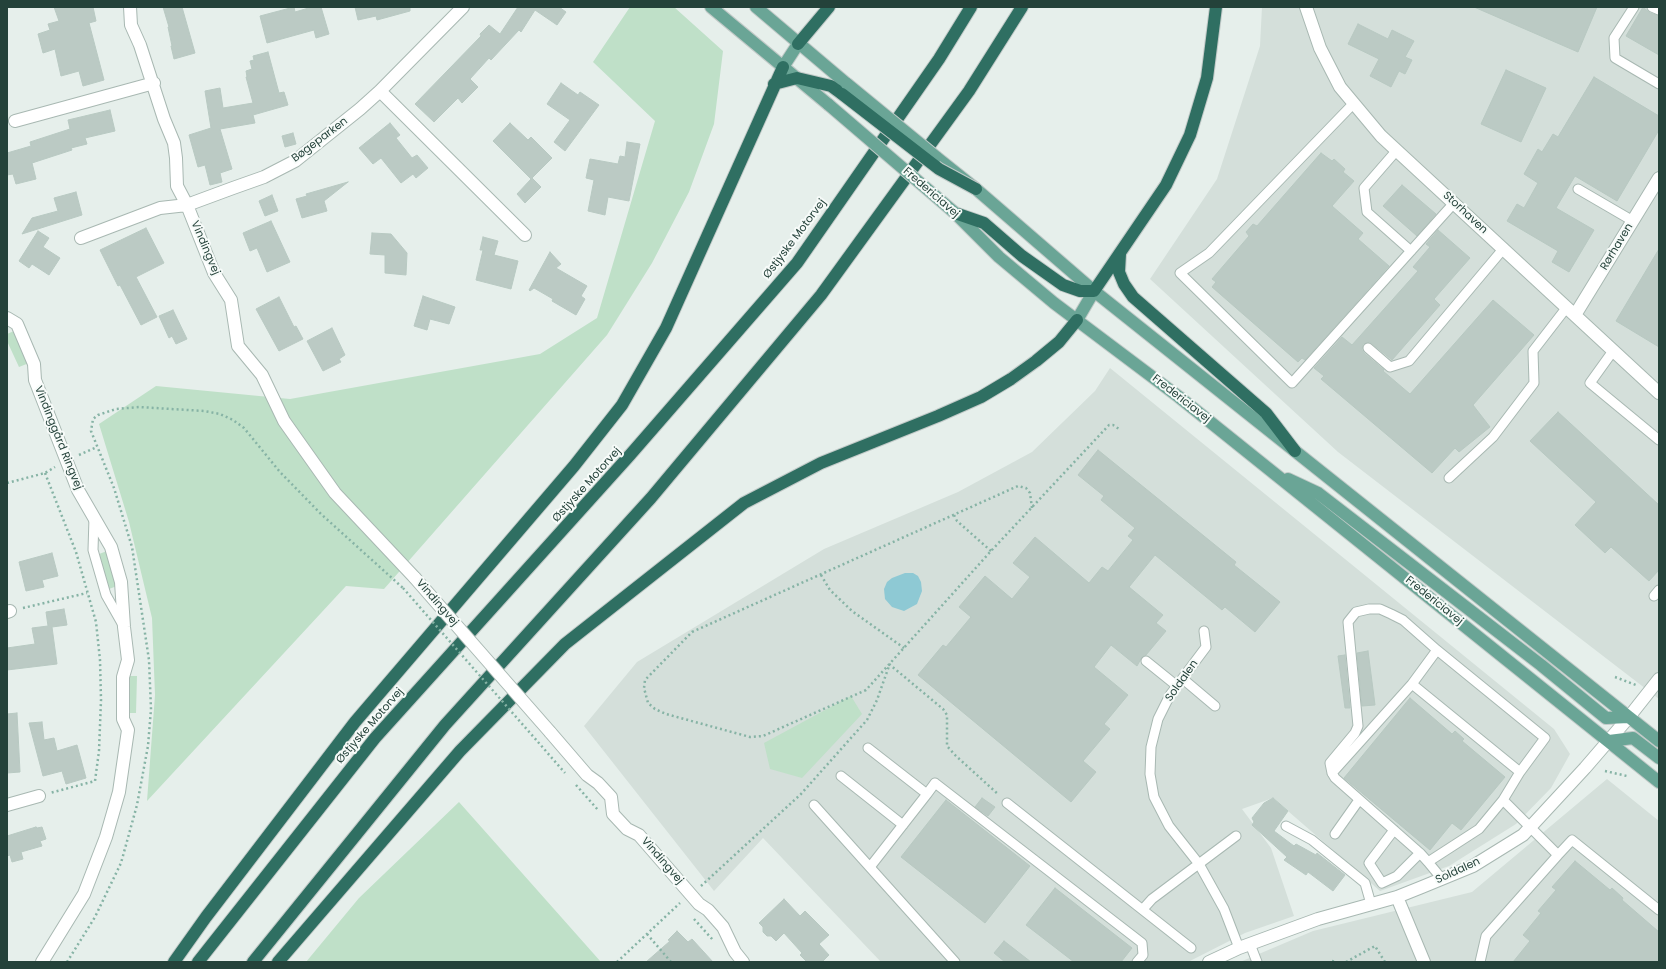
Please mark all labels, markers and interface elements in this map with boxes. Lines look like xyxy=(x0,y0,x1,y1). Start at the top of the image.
street label: Bøgeparken xyxy=(289,115,351,165)
street label: Fredericiavej xyxy=(900,165,962,221)
street label: Storhaven xyxy=(1440,189,1490,237)
street label: Østjyske Motorvej xyxy=(761,197,829,281)
street label: Vindingvej xyxy=(188,219,222,277)
street label: Rørhaven xyxy=(1598,221,1636,273)
street label: Fredericiavej xyxy=(1149,372,1213,426)
street label: Vindinggård Ringvej xyxy=(31,384,85,492)
street label: Østjyske Motorvej xyxy=(550,445,624,525)
street label: Fredericiavej xyxy=(1403,574,1465,628)
street label: Vindingvej xyxy=(413,577,461,629)
street label: Soldalen xyxy=(1163,658,1201,704)
street label: Østjyske Motorvej xyxy=(334,685,406,767)
street label: Vindingvej xyxy=(638,835,686,887)
street label: Soldalen xyxy=(1434,855,1482,887)

